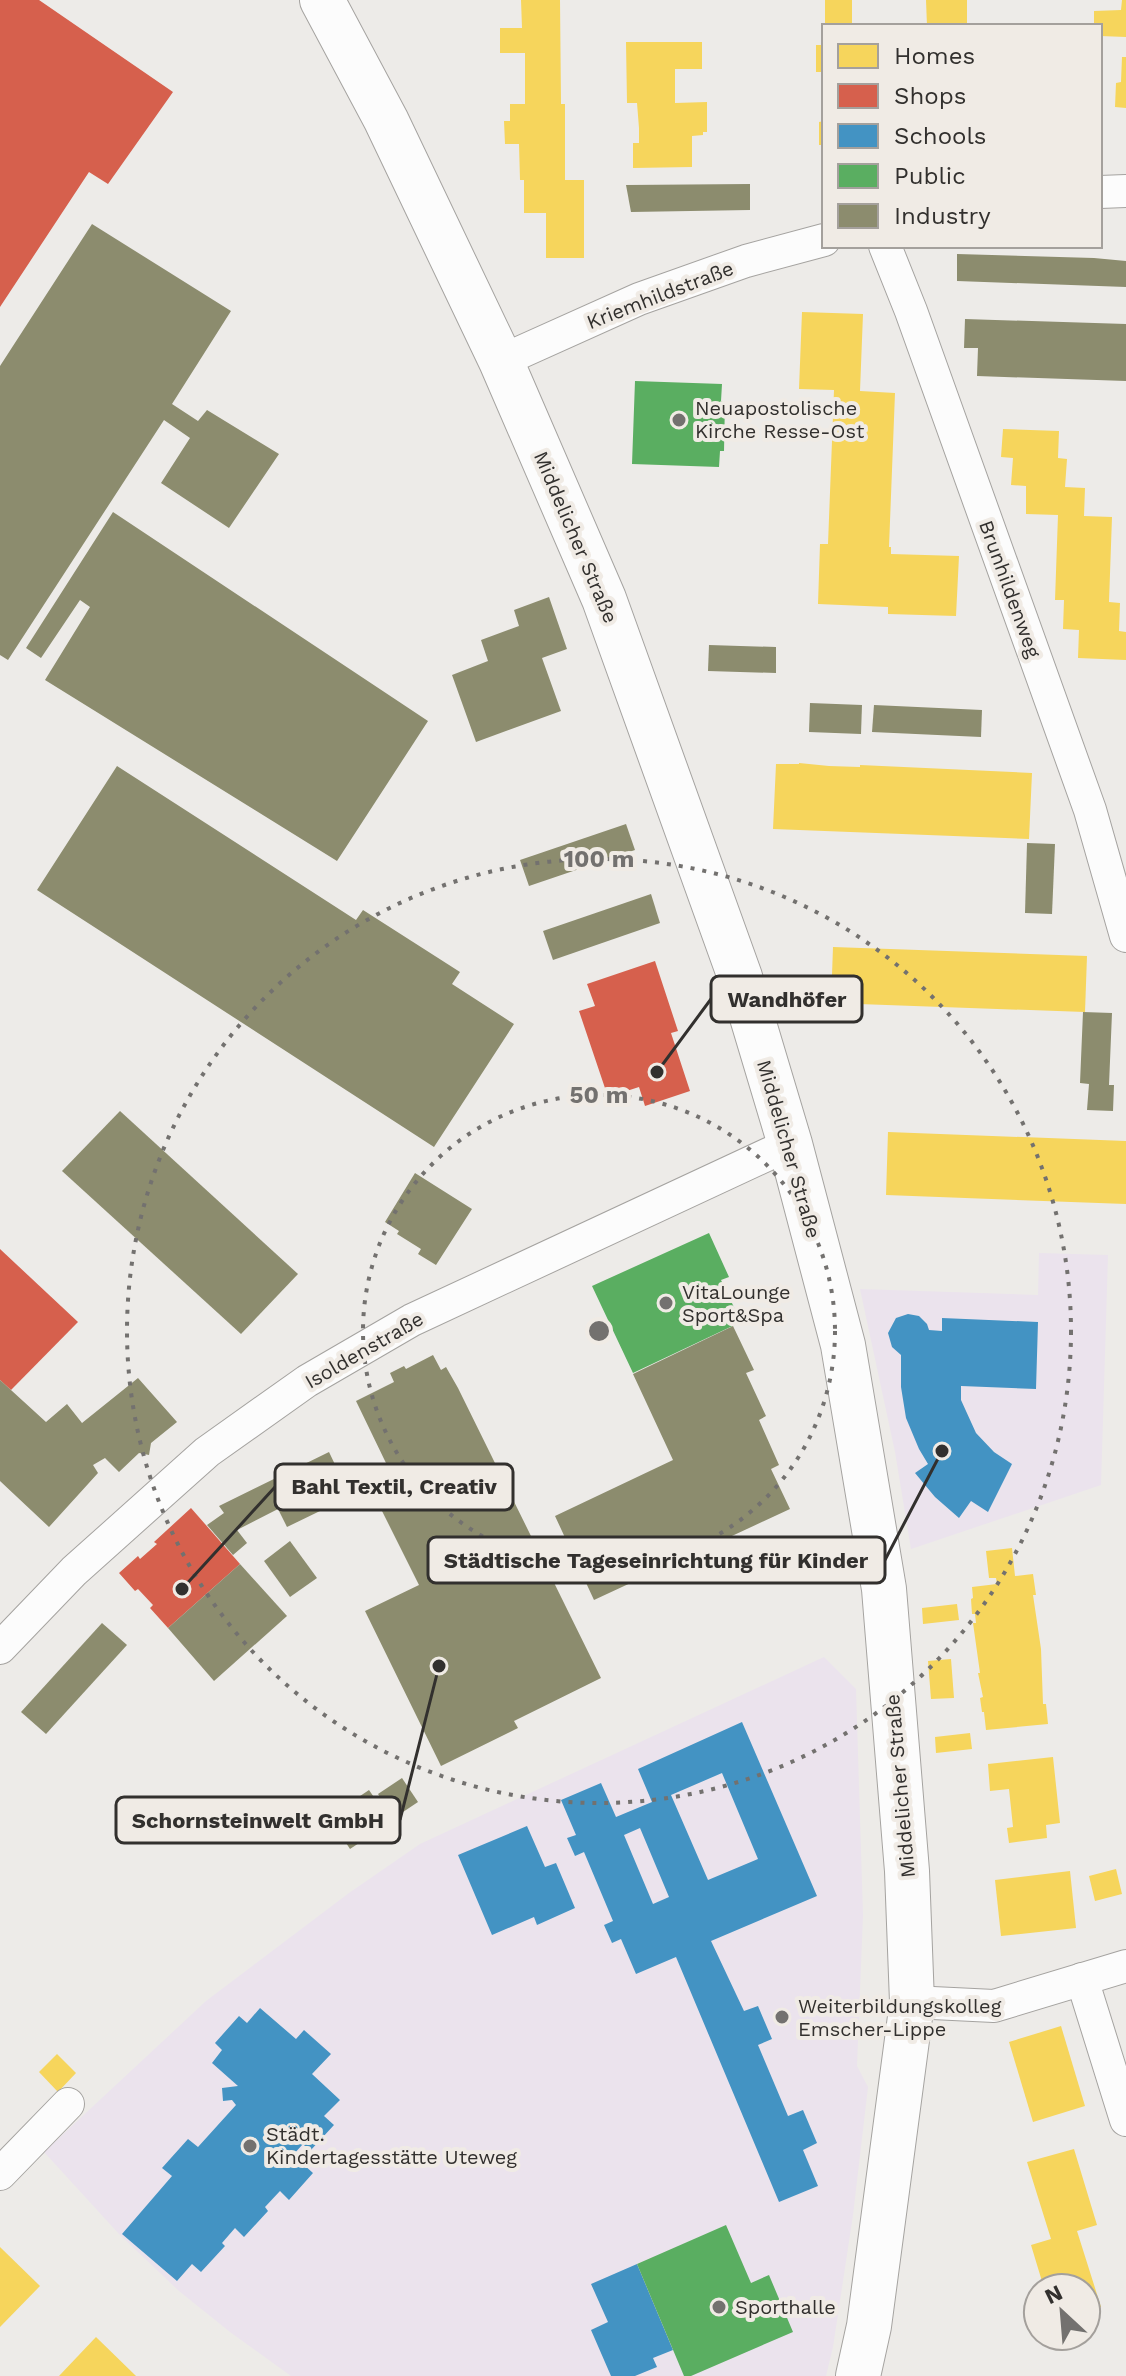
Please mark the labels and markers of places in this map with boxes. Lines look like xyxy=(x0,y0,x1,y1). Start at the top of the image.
place label: Neuapostolische Kirche Resse-Ost xyxy=(695,396,865,443)
marker: Neuapostolische Kirche Resse-Ost xyxy=(670,411,688,429)
callout: Wandhöfer xyxy=(711,976,862,1022)
place label: VitaLounge Sport&Spa xyxy=(682,1280,791,1327)
marker: VitaLounge Sport&Spa xyxy=(657,1294,675,1312)
centre of rings xyxy=(585,1317,613,1345)
callout: Bahl Textil, Creativ xyxy=(275,1464,513,1510)
callout: Städtische Tageseinrichtung für Kinder xyxy=(428,1537,885,1583)
callout: Schornsteinwelt GmbH xyxy=(116,1797,400,1843)
place label: Weiterbildungskolleg Emscher-Lippe xyxy=(798,1994,1002,2041)
marker: Weiterbildungskolleg Emscher-Lippe xyxy=(773,2008,791,2026)
place label: Städt. Kindertagesstätte Uteweg xyxy=(266,2122,517,2169)
marker: Städt. Kindertagesstätte Uteweg xyxy=(241,2137,259,2155)
place label: Sporthalle xyxy=(735,2295,836,2319)
marker: Sporthalle xyxy=(710,2298,728,2316)

